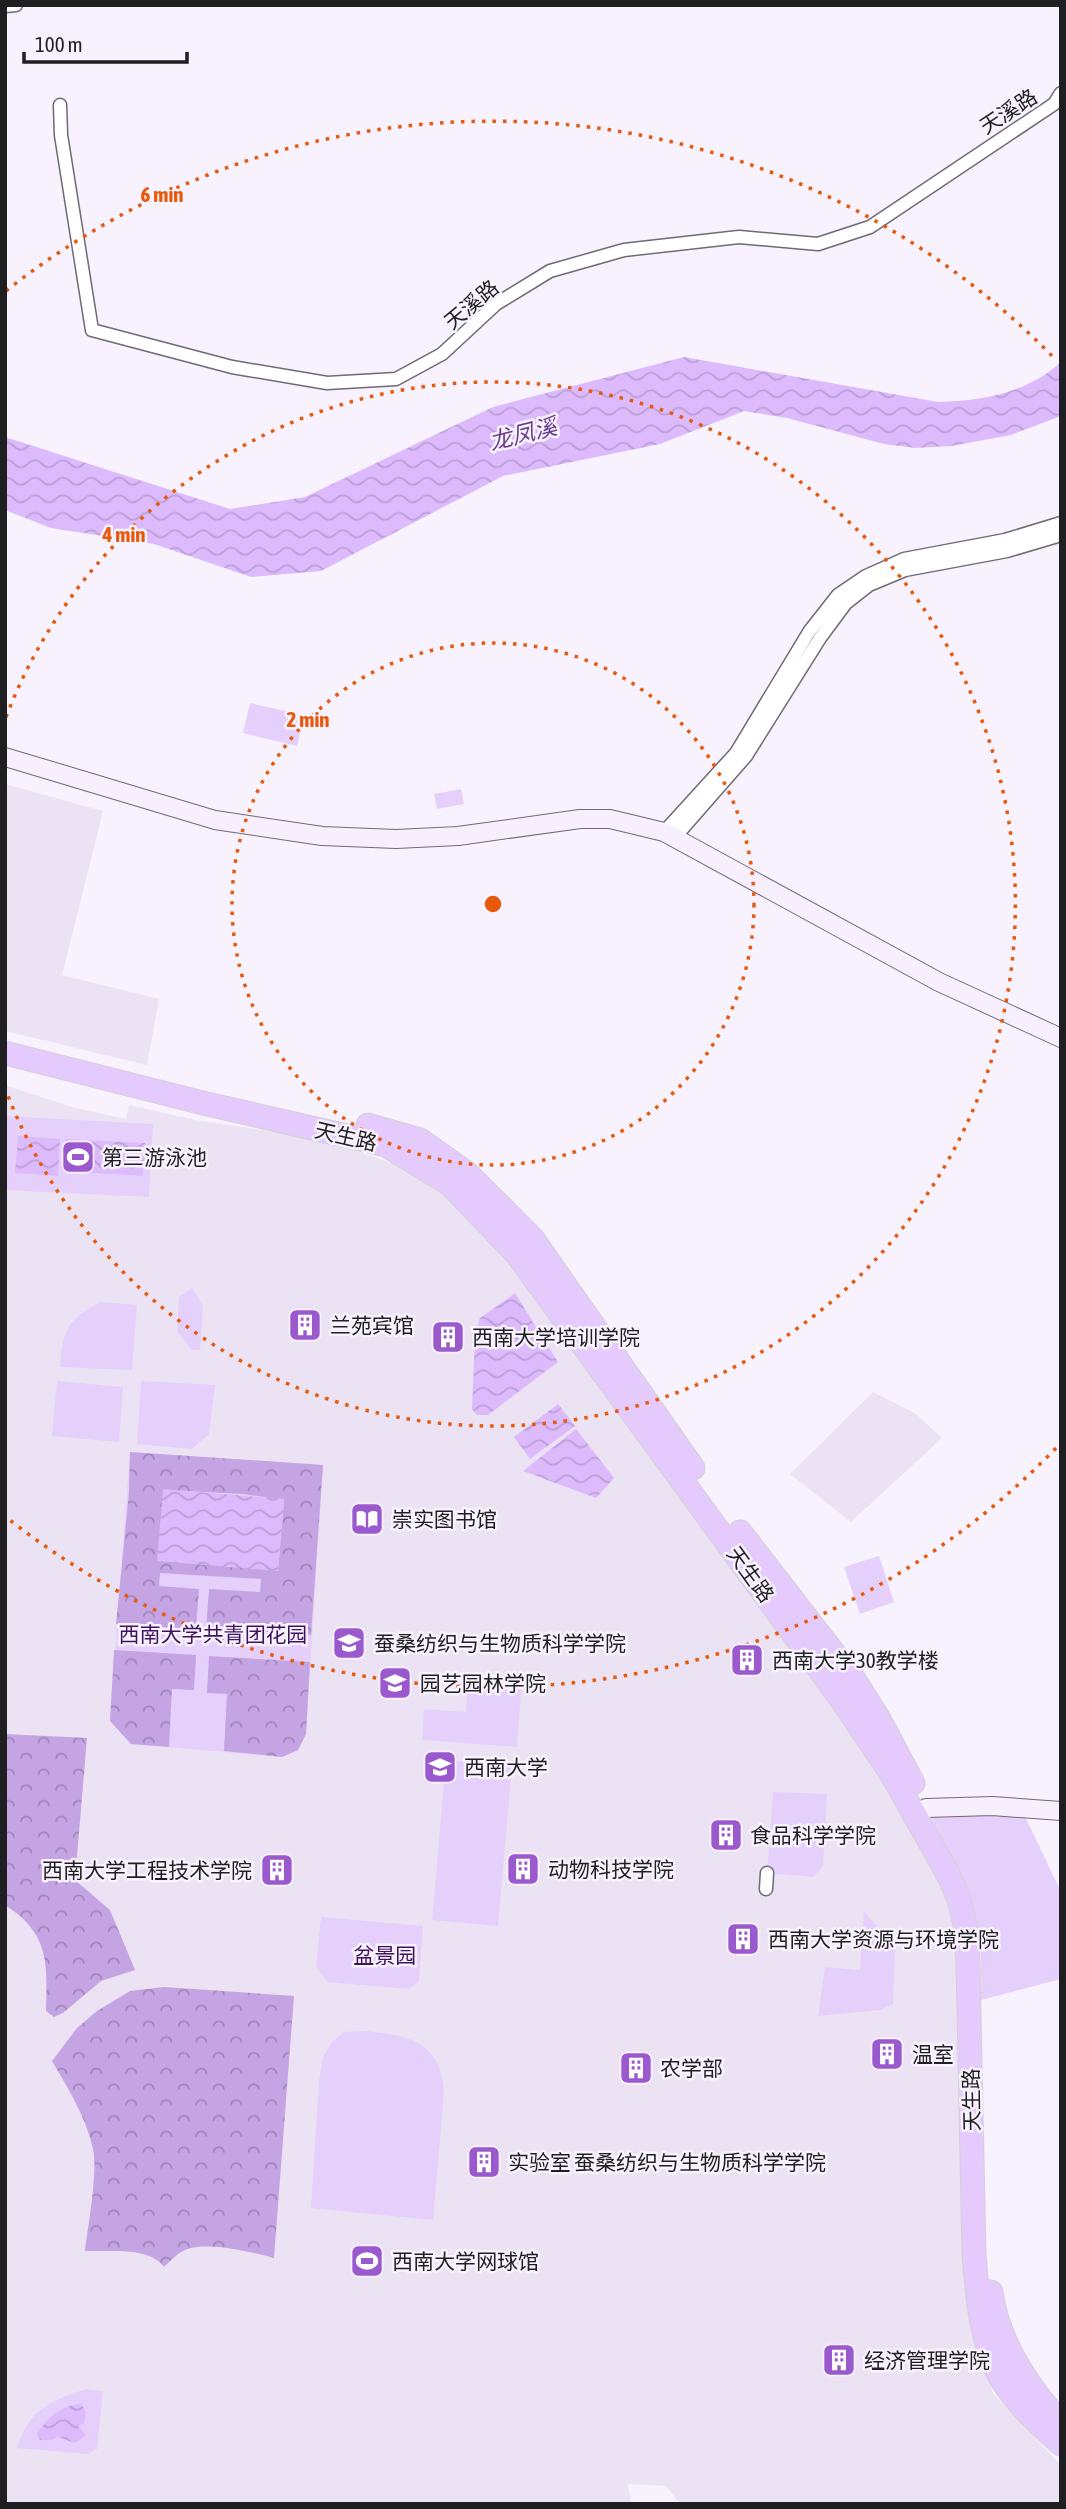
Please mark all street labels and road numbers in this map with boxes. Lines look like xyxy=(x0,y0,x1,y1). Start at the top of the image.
street label: 天溪路 xyxy=(975,84,1041,138)
street label: 天溪路 xyxy=(439,275,503,333)
street label: 天生路 xyxy=(313,1117,379,1155)
street label: 天生路 xyxy=(723,1541,779,1607)
street label: 天生路 xyxy=(958,2068,984,2132)

